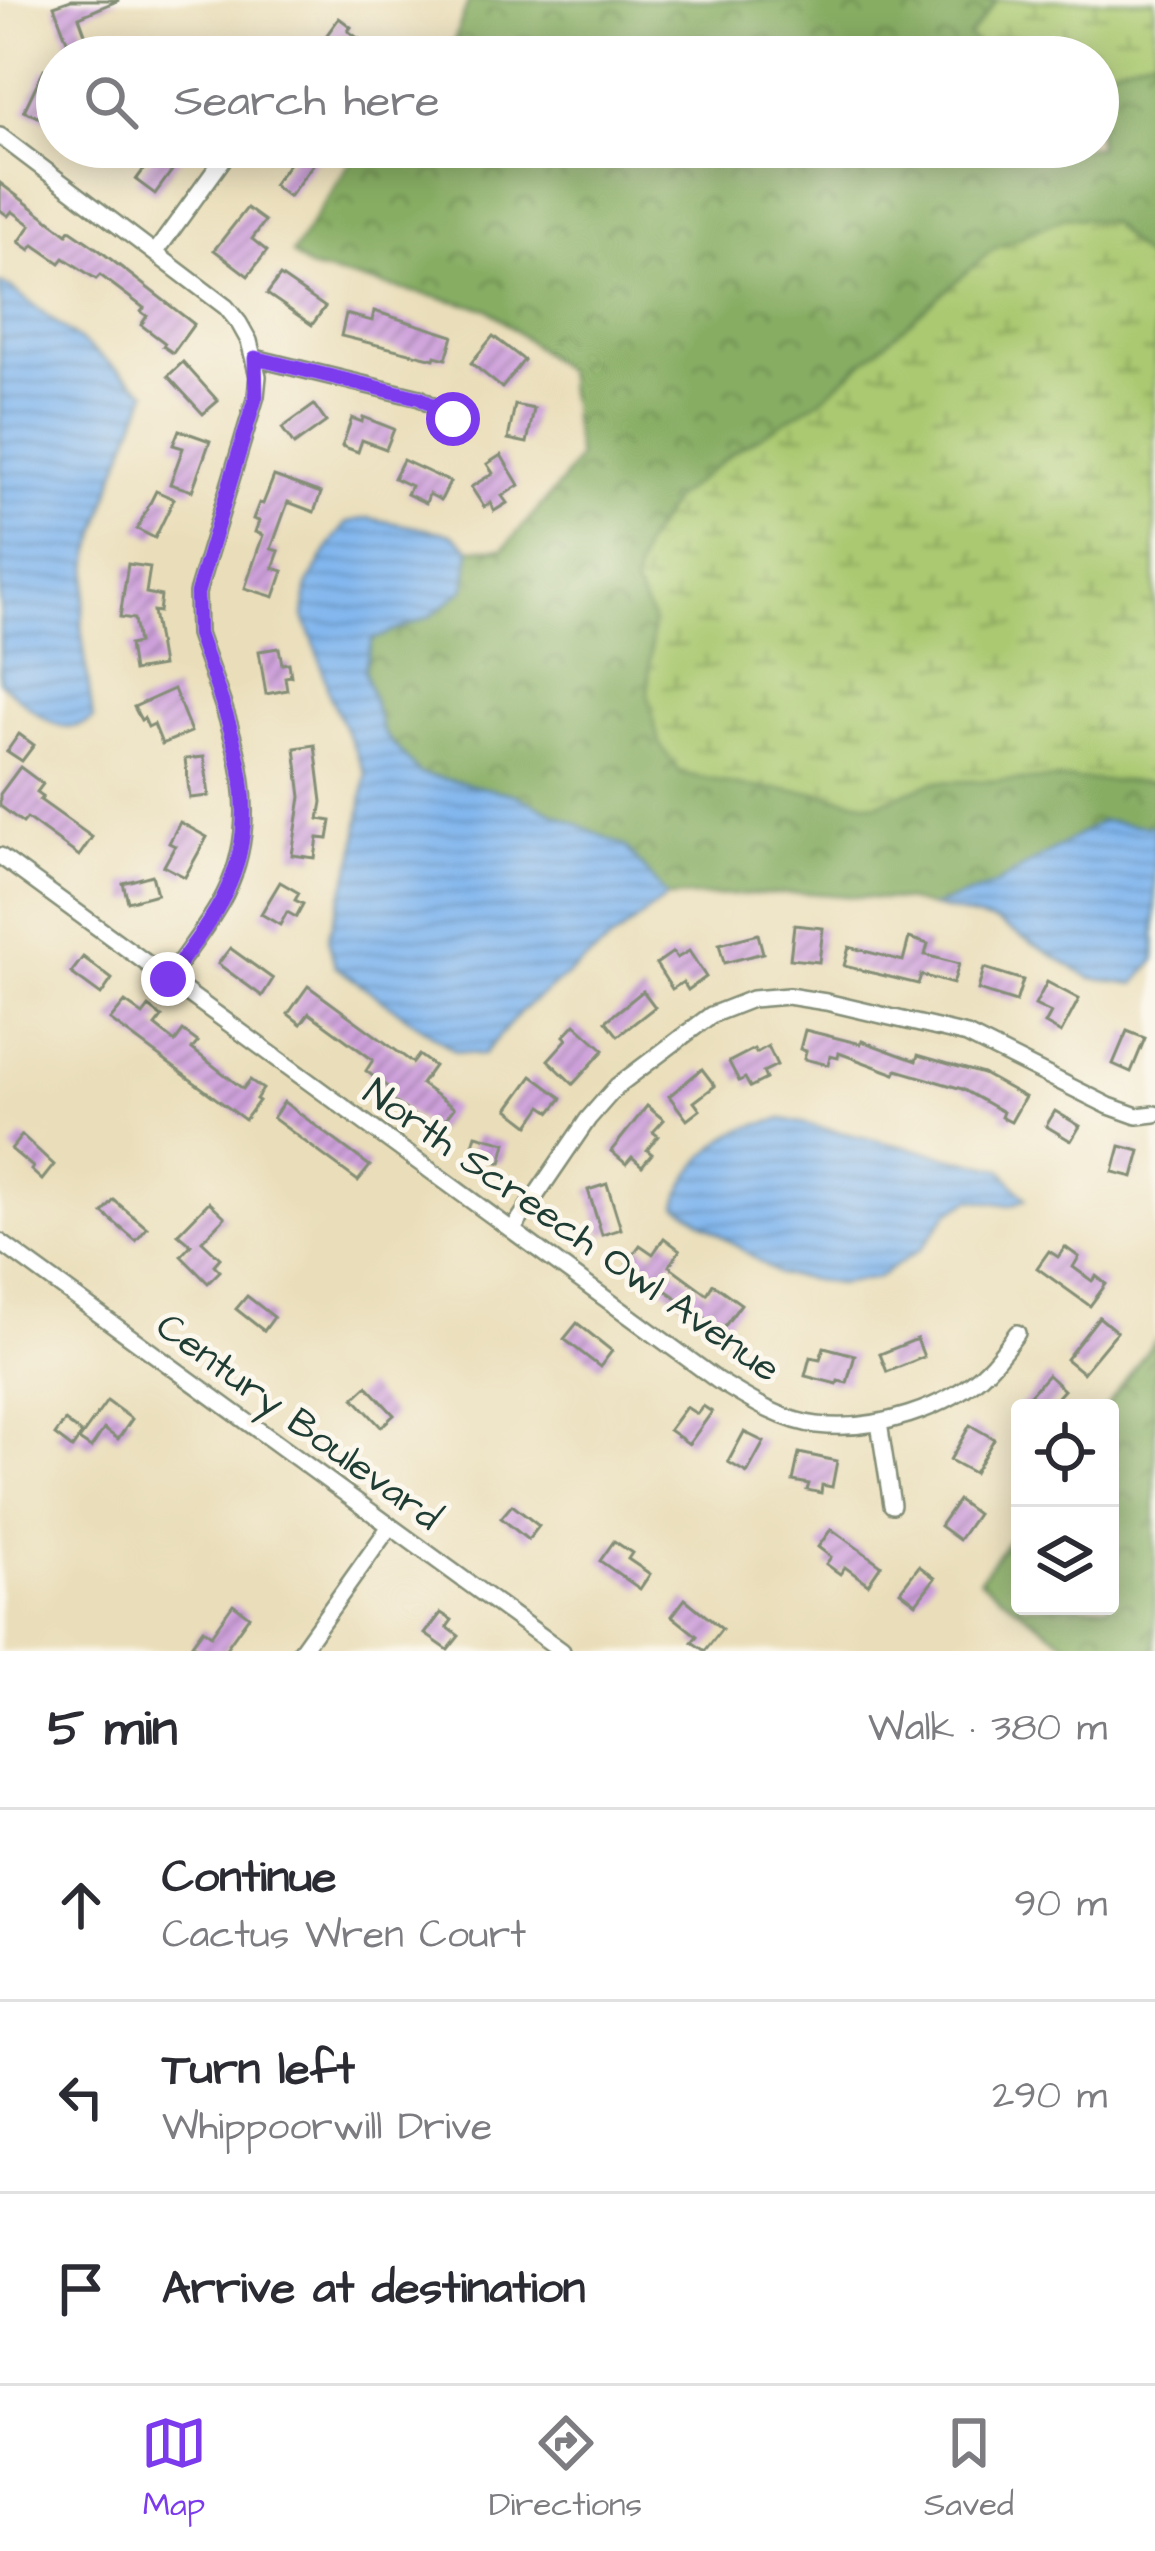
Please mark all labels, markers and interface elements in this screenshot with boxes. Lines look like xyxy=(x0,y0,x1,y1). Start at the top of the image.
search box xyxy=(36,36,1119,168)
icon: search xyxy=(78,69,144,135)
text: Search here xyxy=(174,71,440,133)
route start xyxy=(426,392,480,446)
route end xyxy=(141,952,195,1006)
street label: North Screech Owl Avenue xyxy=(352,1067,791,1396)
street label: Century Boulevard xyxy=(144,1300,452,1545)
map controls xyxy=(1011,1399,1119,1615)
button: locate xyxy=(1011,1399,1119,1507)
button: layers xyxy=(1011,1507,1119,1615)
text: 5 min xyxy=(48,1694,177,1765)
text: Walk · 380 m xyxy=(868,1702,1107,1756)
text: Continue xyxy=(162,1847,336,1909)
icon: ahead xyxy=(48,1872,114,1938)
text: 90 m xyxy=(1014,1878,1107,1932)
text: Cactus Wren Court xyxy=(162,1909,526,1963)
text: Turn left xyxy=(162,2039,355,2101)
icon: left xyxy=(48,2064,114,2130)
text: 290 m xyxy=(992,2070,1107,2124)
text: Whippoorwill Drive xyxy=(162,2101,492,2155)
icon: arrive xyxy=(48,2256,114,2322)
text: Arrive at destination xyxy=(162,2258,585,2320)
tab: Map xyxy=(141,2410,207,2528)
tab: Directions xyxy=(489,2410,642,2528)
tab: Saved xyxy=(924,2410,1014,2528)

